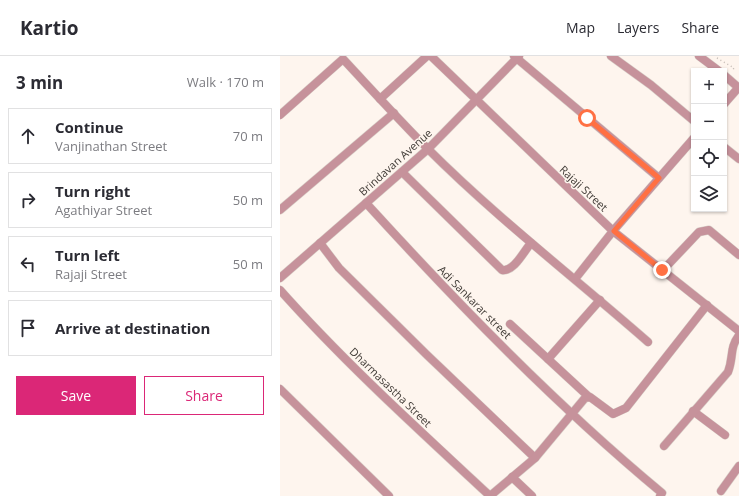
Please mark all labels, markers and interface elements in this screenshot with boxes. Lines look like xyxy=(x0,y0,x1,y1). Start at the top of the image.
text: Kartio xyxy=(20,15,79,41)
text: Map xyxy=(566,18,595,37)
text: Layers xyxy=(617,18,659,37)
text: Share xyxy=(681,18,719,37)
map controls xyxy=(691,68,727,212)
button: + xyxy=(691,68,727,104)
text: 3 min xyxy=(16,71,63,94)
text: Walk · 170 m xyxy=(187,73,264,91)
button: − xyxy=(691,104,727,140)
route start xyxy=(578,109,596,127)
text: Continue xyxy=(55,117,123,137)
icon: ahead xyxy=(17,125,39,147)
street label: Brindavan Avenue xyxy=(355,125,435,199)
text: 70 m xyxy=(233,127,263,145)
text: Vanjinathan Street xyxy=(55,137,167,155)
button: locate xyxy=(691,140,727,176)
street label: Rajaji Street xyxy=(557,162,611,214)
button: layers xyxy=(691,176,727,212)
text: Turn right xyxy=(55,181,130,201)
icon: right xyxy=(17,189,39,211)
text: 50 m xyxy=(233,191,263,209)
text: Agathiyar Street xyxy=(55,201,152,219)
text: Turn left xyxy=(55,245,120,265)
icon: left xyxy=(17,253,39,275)
text: 50 m xyxy=(233,255,263,273)
route end xyxy=(653,261,671,279)
street label: Adi Sankarar street xyxy=(435,262,515,342)
text: Rajaji Street xyxy=(55,265,127,283)
icon: arrive xyxy=(17,317,39,339)
text: Arrive at destination xyxy=(55,318,210,338)
street label: Dharmasastha Street xyxy=(347,344,435,430)
button: Save xyxy=(16,376,136,415)
button: Share xyxy=(144,376,264,415)

